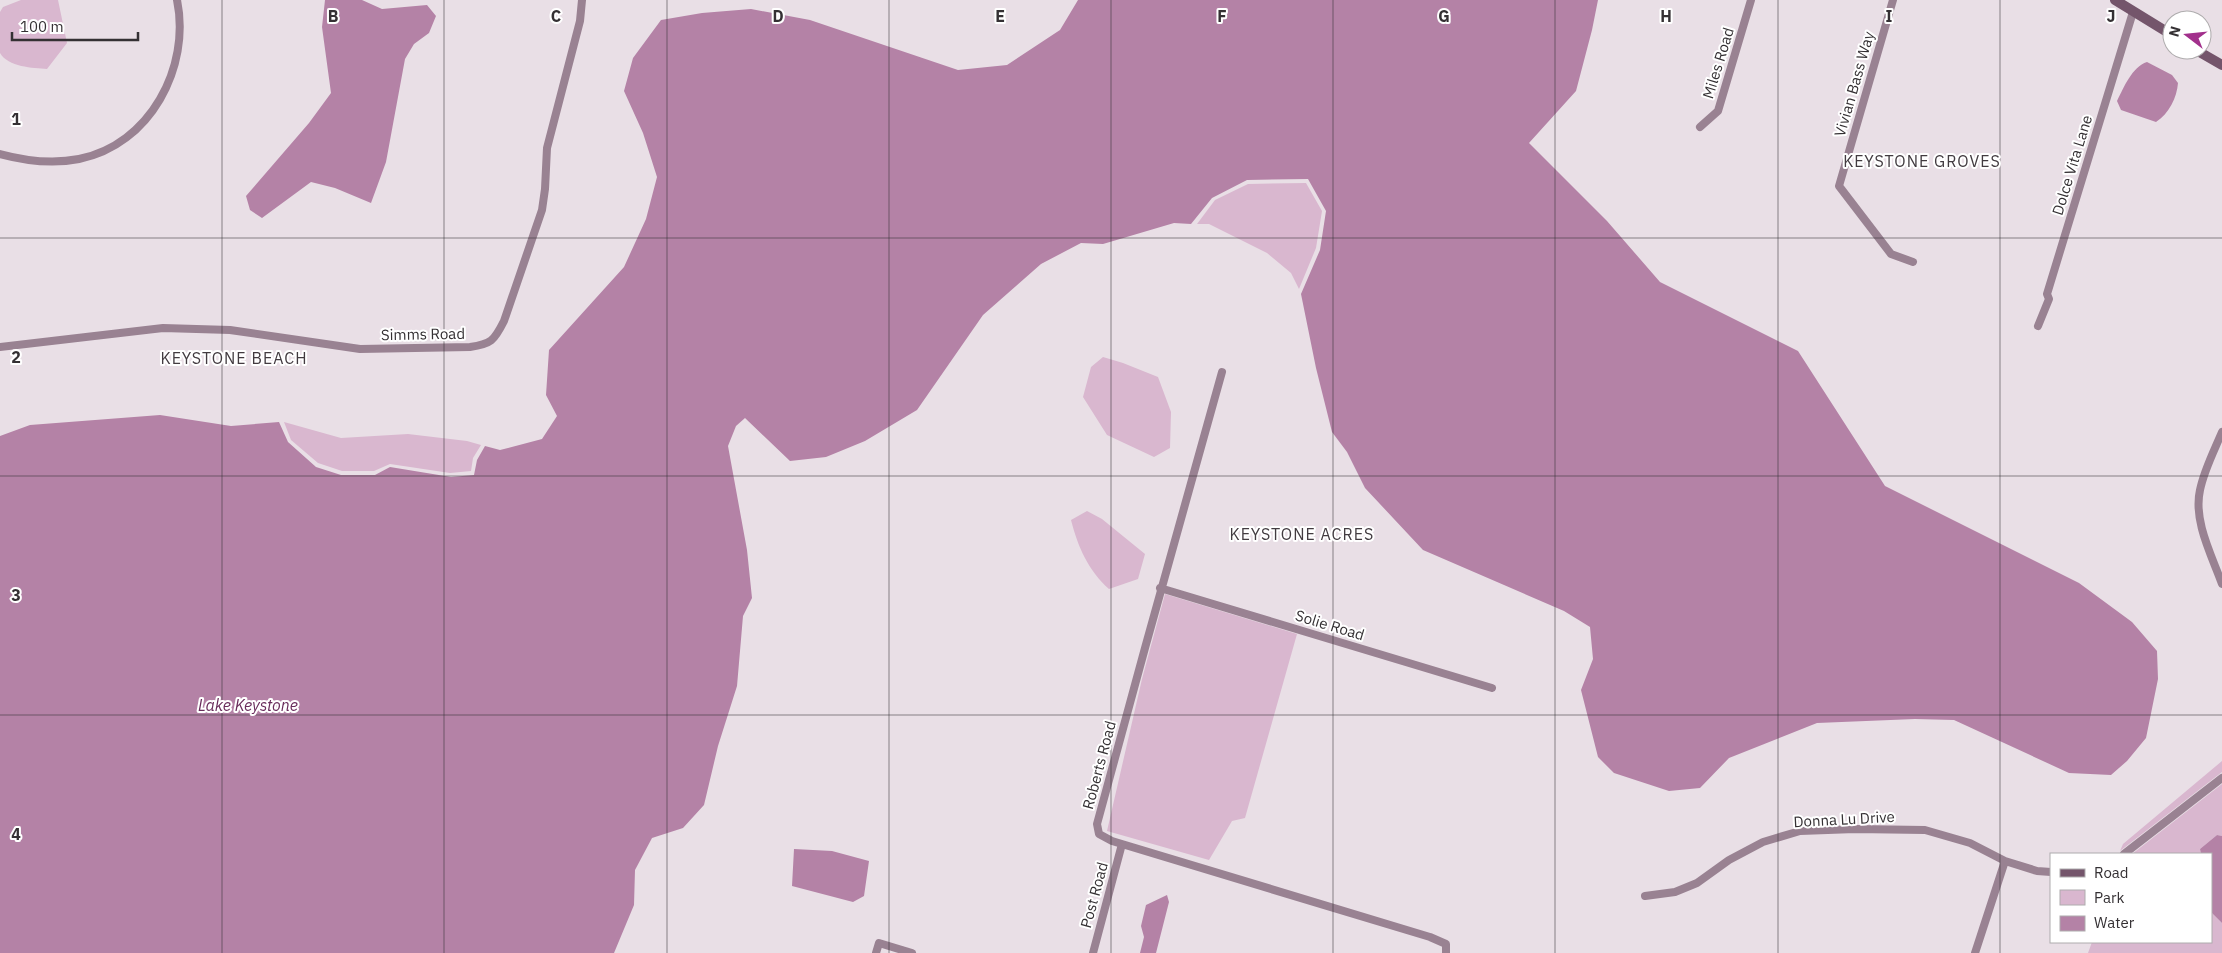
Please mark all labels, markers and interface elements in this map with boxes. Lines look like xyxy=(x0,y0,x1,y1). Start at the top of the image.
text: B xyxy=(328,6,339,26)
text: C xyxy=(551,6,561,26)
text: D xyxy=(772,6,784,26)
text: E xyxy=(995,6,1005,26)
text: F xyxy=(1217,6,1227,26)
text: G xyxy=(1438,6,1450,26)
text: H xyxy=(1660,6,1672,26)
text: I xyxy=(1886,6,1893,26)
text: J xyxy=(2107,6,2115,26)
scale bar xyxy=(12,10,139,42)
north arrow xyxy=(2162,10,2212,60)
text: 100 m xyxy=(20,17,64,36)
text: N xyxy=(2164,24,2185,39)
street label: Miles Road xyxy=(1698,25,1738,101)
street label: Vivian Bass Way xyxy=(1830,29,1878,139)
text: 1 xyxy=(11,109,21,129)
street label: Dolce Vita Lane xyxy=(2048,113,2096,217)
district label: KEYSTONE GROVES xyxy=(1843,151,2001,171)
street label: Simms Road xyxy=(381,324,465,344)
text: 2 xyxy=(11,347,21,367)
district label: KEYSTONE BEACH xyxy=(161,348,308,368)
district label: KEYSTONE ACRES xyxy=(1230,524,1374,544)
text: 3 xyxy=(11,585,21,605)
street label: Solie Road xyxy=(1293,606,1367,644)
water label: Lake Keystone xyxy=(198,695,298,715)
street label: Roberts Road xyxy=(1078,719,1120,811)
street label: Donna Lu Drive xyxy=(1793,807,1895,831)
text: 4 xyxy=(11,824,21,844)
legend xyxy=(2050,853,2212,943)
street label: Post Road xyxy=(1076,860,1112,930)
text: Road xyxy=(2094,863,2129,882)
text: Park xyxy=(2094,888,2124,907)
text: Water xyxy=(2094,913,2135,932)

